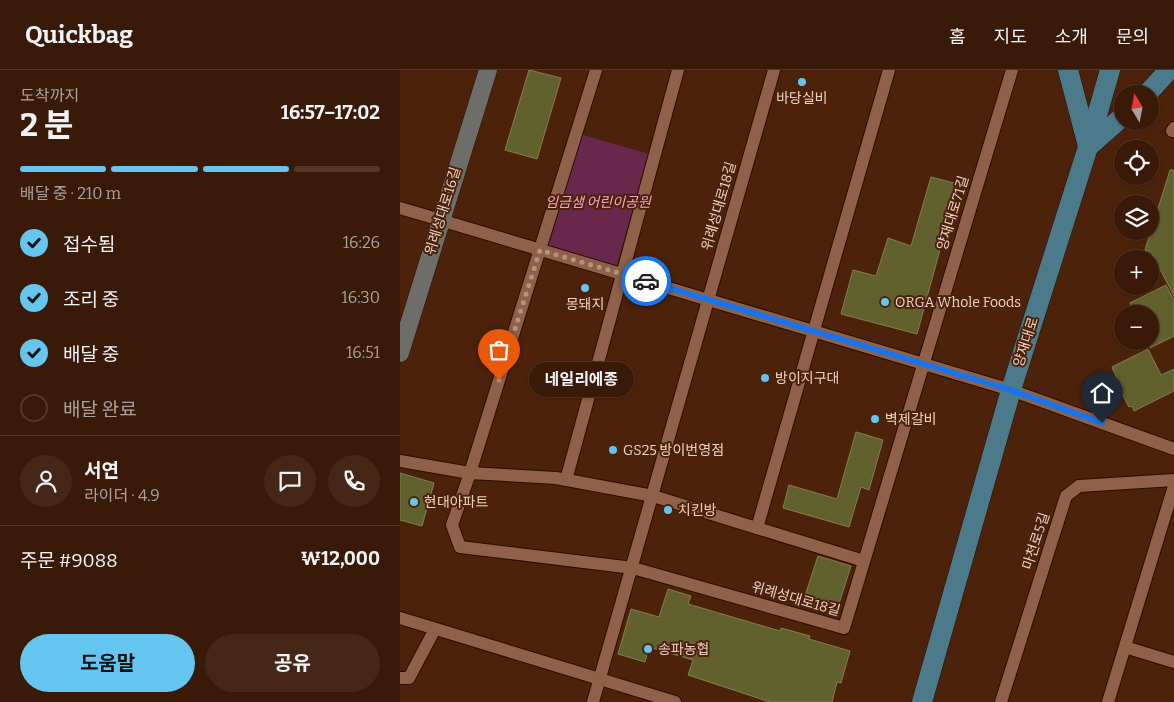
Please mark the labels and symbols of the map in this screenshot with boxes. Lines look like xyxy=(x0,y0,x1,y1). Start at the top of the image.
marker: 바당실비 xyxy=(796,76,808,88)
north arrow xyxy=(1114,85,1159,130)
place label: 바당실비 xyxy=(776,90,828,107)
street label: 위례성대로18길 xyxy=(698,160,740,252)
street label: 위례성대로16길 xyxy=(422,165,464,257)
street label: 양재대로71길 xyxy=(934,174,972,252)
park label: 임금샘 어린이공원 xyxy=(545,194,652,211)
courier xyxy=(621,256,671,306)
marker: 몽돼지 xyxy=(579,282,591,294)
place label: ORGA Whole Foods xyxy=(895,294,1021,311)
place label: 몽돼지 xyxy=(566,296,604,313)
marker: ORGA Whole Foods xyxy=(879,296,891,308)
street label: 양재대로 xyxy=(1010,315,1042,369)
pin xyxy=(478,329,520,380)
callout: 네일리에종 xyxy=(529,362,634,398)
place label: 방이지구대 xyxy=(775,370,839,387)
marker: 방이지구대 xyxy=(759,372,771,384)
pin xyxy=(1081,372,1123,423)
place label: 벽제갈비 xyxy=(885,411,937,428)
marker: 벽제갈비 xyxy=(869,413,881,425)
place label: GS25 방이번영점 xyxy=(623,442,724,459)
marker: GS25 방이번영점 xyxy=(607,444,619,456)
place label: 현대아파트 xyxy=(424,494,489,511)
marker: 현대아파트 xyxy=(408,496,420,508)
place label: 치킨방 xyxy=(678,502,717,519)
marker: 치킨방 xyxy=(662,504,674,516)
street label: 마천로5길 xyxy=(1019,510,1053,572)
street label: 위례성대로18길 xyxy=(750,578,842,620)
place label: 송파농협 xyxy=(658,641,710,658)
marker: 송파농협 xyxy=(642,643,654,655)

